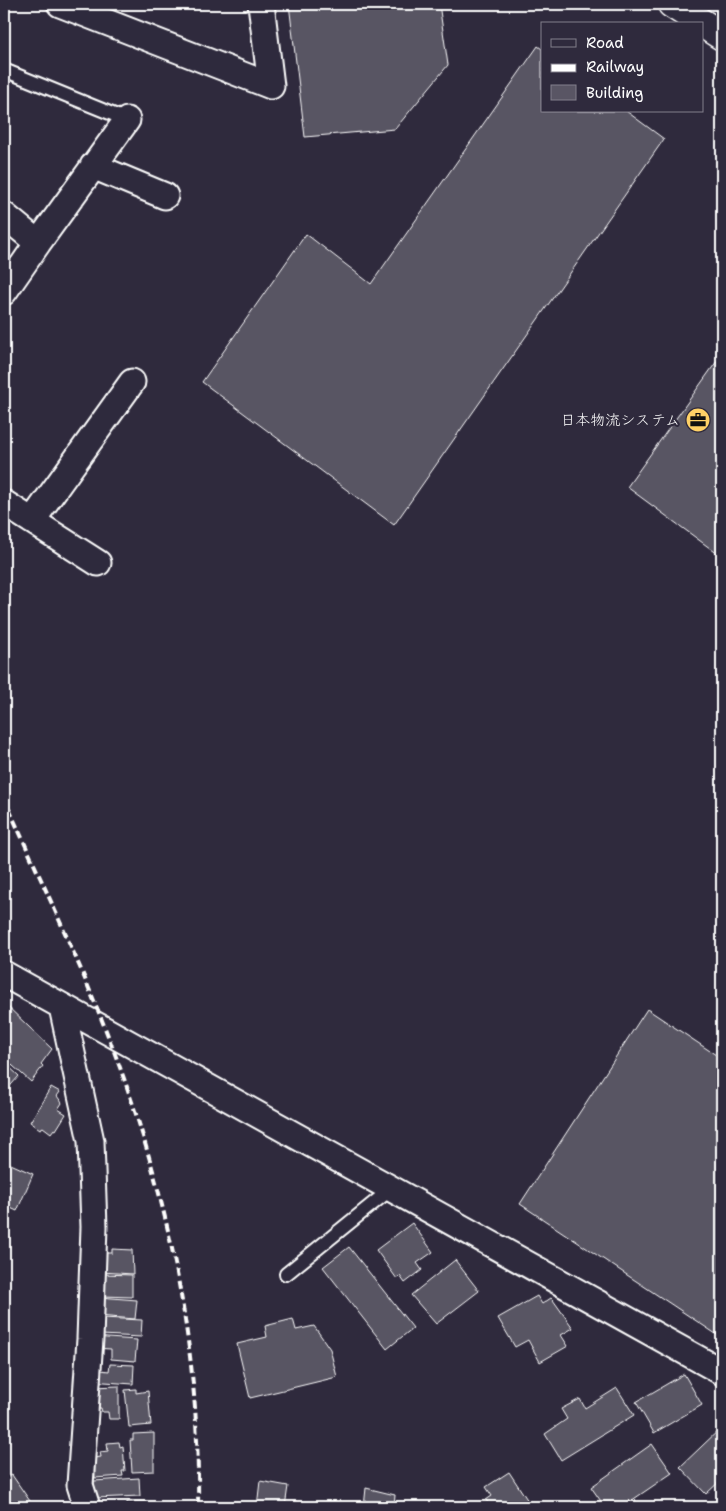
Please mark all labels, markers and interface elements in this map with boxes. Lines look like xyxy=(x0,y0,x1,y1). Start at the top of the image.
legend xyxy=(541,22,704,112)
text: Road xyxy=(586,33,624,53)
text: Railway xyxy=(586,57,644,77)
text: Building xyxy=(586,83,643,103)
office icon: 日本物流システム xyxy=(685,407,711,433)
place label: 日本物流システム xyxy=(560,410,680,430)

